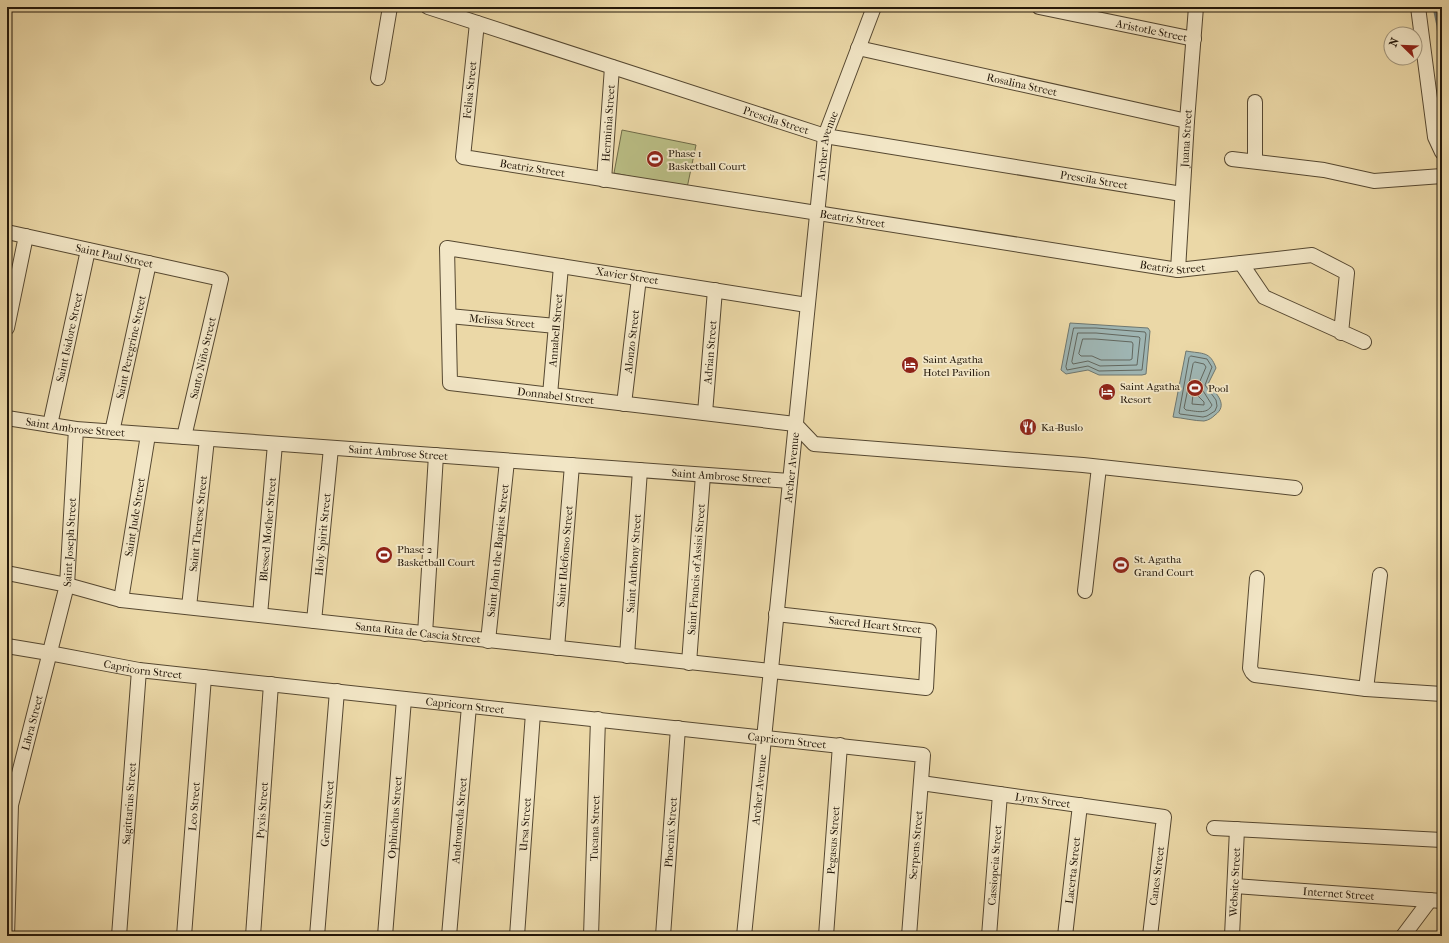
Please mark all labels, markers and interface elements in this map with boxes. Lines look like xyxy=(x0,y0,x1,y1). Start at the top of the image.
street label: Aristotle Street xyxy=(1114,16,1188,44)
north arrow xyxy=(1383,26,1423,66)
text: N xyxy=(1387,35,1402,49)
street label: Felisa Street xyxy=(461,60,480,120)
street label: Rosalina Street xyxy=(986,70,1059,99)
street label: Herminia Street xyxy=(599,84,617,162)
street label: Prescila Street xyxy=(742,103,811,137)
street label: Archer Avenue xyxy=(814,109,841,182)
street label: Juana Street xyxy=(1178,109,1194,169)
place label: Phase 1 Basketball Court xyxy=(668,147,746,173)
sports icon: Phase 1 Basketball Court xyxy=(645,149,665,169)
street label: Beatriz Street xyxy=(499,156,566,180)
street label: Prescila Street xyxy=(1059,168,1129,192)
street label: Beatriz Street xyxy=(819,207,886,230)
street label: Saint Paul Street xyxy=(74,241,154,270)
street label: Beatriz Street xyxy=(1139,258,1206,277)
street label: Xavier Street xyxy=(595,265,660,287)
street label: Saint Isidore Street xyxy=(53,291,85,383)
street label: Annabell Street xyxy=(546,293,565,369)
street label: Saint Peregrine Street xyxy=(113,294,148,400)
street label: Alonzo Street xyxy=(621,309,642,375)
street label: Melissa Street xyxy=(468,311,535,330)
street label: Santo Niño Street xyxy=(187,316,219,400)
street label: Adrian Street xyxy=(701,320,719,386)
place label: Saint Agatha Hotel Pavilion xyxy=(923,353,991,379)
hotel icon: Saint Agatha Hotel Pavilion xyxy=(900,355,920,375)
sports icon: Pool xyxy=(1185,378,1205,398)
place label: Saint Agatha Resort xyxy=(1120,380,1181,406)
hotel icon: Saint Agatha Resort xyxy=(1097,382,1117,402)
place label: Pool xyxy=(1208,382,1229,395)
street label: Donnabel Street xyxy=(517,385,595,407)
street label: Saint Ambrose Street xyxy=(25,415,125,439)
restaurant icon: Ka-Buslo xyxy=(1018,417,1038,437)
place label: Ka-Buslo xyxy=(1041,421,1083,434)
street label: Archer Avenue xyxy=(781,431,802,504)
street label: Saint Ambrose Street xyxy=(348,442,449,463)
street label: Saint Ambrose Street xyxy=(671,466,772,486)
street label: Saint Therese Street xyxy=(186,475,210,572)
street label: Saint Jude Street xyxy=(122,477,147,557)
street label: Blessed Mother Street xyxy=(256,477,279,582)
street label: Saint John the Baptist Street xyxy=(484,483,511,618)
street label: Holy Spirit Street xyxy=(312,492,333,576)
street label: Saint Joseph Street xyxy=(60,497,79,587)
street label: Saint Francis of Assisi Street xyxy=(685,503,707,636)
street label: Saint Ildefonso Street xyxy=(554,505,575,608)
street label: Saint Anthony Street xyxy=(624,513,643,613)
place label: Phase 2 Basketball Court xyxy=(397,543,475,569)
sports icon: Phase 2 Basketball Court xyxy=(374,545,394,565)
place label: St. Agatha Grand Court xyxy=(1134,553,1194,579)
sports icon: St. Agatha Grand Court xyxy=(1111,555,1131,575)
street label: Sacred Heart Street xyxy=(828,614,922,636)
street label: Santa Rita de Cascia Street xyxy=(355,619,481,646)
street label: Capricorn Street xyxy=(103,657,183,681)
street label: Libra Street xyxy=(19,694,45,752)
street label: Capricorn Street xyxy=(425,695,505,716)
street label: Capricorn Street xyxy=(747,730,827,751)
street label: Archer Avenue xyxy=(749,753,769,827)
street label: Sagittarius Street xyxy=(119,762,139,845)
street label: Ophiuchus Street xyxy=(385,775,404,859)
street label: Andromeda Street xyxy=(449,777,469,865)
street label: Gemini Street xyxy=(318,780,336,847)
street label: Leo Street xyxy=(186,781,202,831)
street label: Pyxis Street xyxy=(253,781,270,839)
street label: Lynx Street xyxy=(1014,790,1071,810)
street label: Tucana Street xyxy=(587,795,602,861)
street label: Ursa Street xyxy=(517,797,533,852)
street label: Phoenix Street xyxy=(661,797,680,868)
street label: Pegasus Street xyxy=(824,805,842,875)
street label: Serpens Street xyxy=(907,810,926,880)
street label: Cassiopeia Street xyxy=(985,824,1004,906)
street label: Lacerta Street xyxy=(1062,836,1083,905)
street label: Canes Street xyxy=(1147,846,1167,906)
street label: Website Street xyxy=(1226,847,1243,918)
street label: Internet Street xyxy=(1302,884,1375,903)

